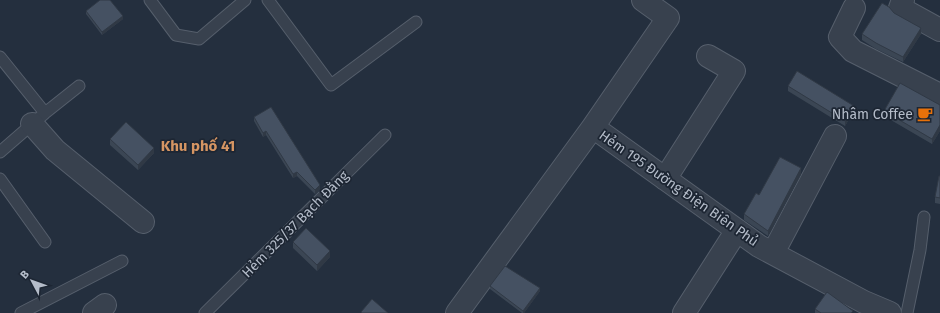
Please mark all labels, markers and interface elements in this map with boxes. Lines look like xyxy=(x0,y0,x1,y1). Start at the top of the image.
cafe icon: Nhâm Coffee xyxy=(916,105,934,123)
place label: Nhâm Coffee xyxy=(832,106,913,123)
street label: Hẻm 195 Đường Điện Biên Phủ xyxy=(596,127,762,250)
district label: Khu phố 41 xyxy=(161,136,235,155)
street label: Hẻm 325/37 Bạch Đằng xyxy=(238,166,353,281)
north arrow xyxy=(12,261,52,301)
text: B xyxy=(18,268,32,282)

